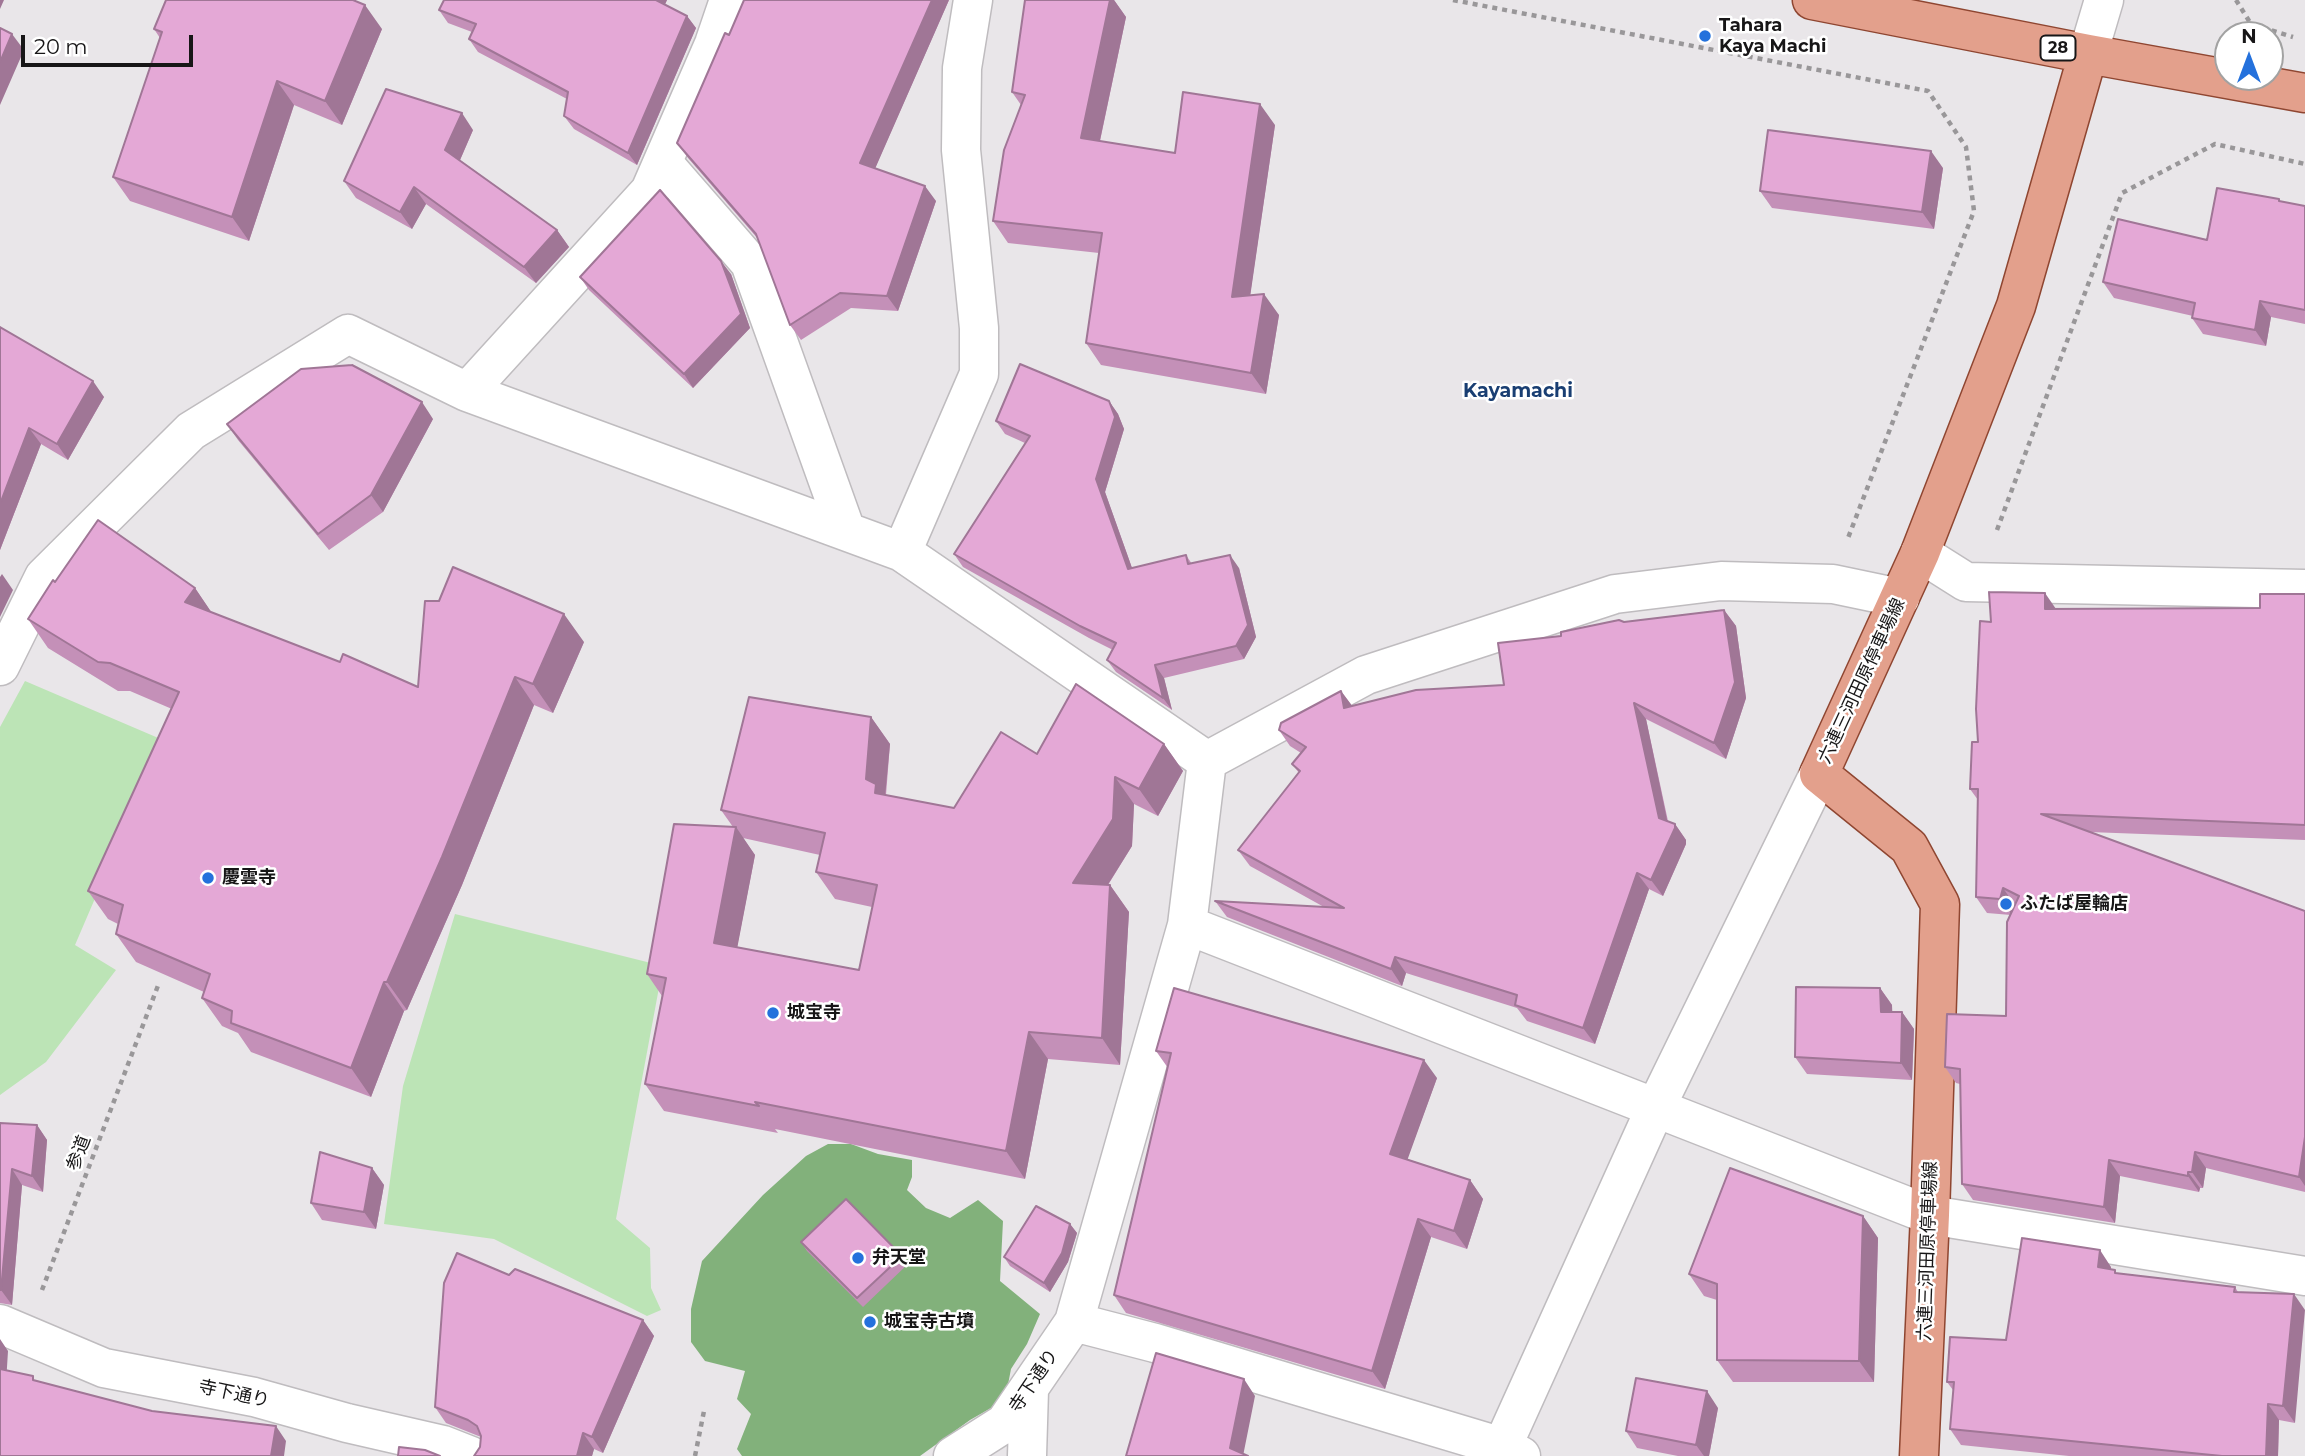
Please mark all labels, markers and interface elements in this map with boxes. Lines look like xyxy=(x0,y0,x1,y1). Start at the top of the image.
place label: Tahara Kaya Machi xyxy=(1719,15,1826,58)
scale bar xyxy=(24,21,196,65)
north arrow xyxy=(2214,21,2284,91)
text: N xyxy=(2241,25,2257,48)
marker: Tahara Kaya Machi xyxy=(1697,28,1713,44)
text: 20 m xyxy=(34,34,88,59)
road number: 28 xyxy=(2040,36,2076,60)
district label: Kayamachi xyxy=(1463,380,1573,402)
street label: 六連三河田原停車場線 xyxy=(1814,595,1910,767)
place label: 慶雲寺 xyxy=(222,867,276,889)
marker: 慶雲寺 xyxy=(200,870,216,886)
place label: ふたば屋輪店 xyxy=(2020,893,2128,915)
marker: ふたば屋輪店 xyxy=(1998,896,2014,912)
place label: 城宝寺 xyxy=(787,1002,841,1024)
marker: 城宝寺 xyxy=(765,1005,781,1021)
street label: 参道 xyxy=(62,1132,96,1174)
street label: 六連三河田原停車場線 xyxy=(1914,1161,1942,1341)
place label: 弁天堂 xyxy=(872,1247,926,1269)
marker: 弁天堂 xyxy=(850,1250,866,1266)
place label: 城宝寺古墳 xyxy=(884,1311,974,1333)
marker: 城宝寺古墳 xyxy=(862,1314,878,1330)
street label: 寺下通り xyxy=(1005,1345,1063,1417)
street label: 寺下通り xyxy=(197,1376,271,1412)

